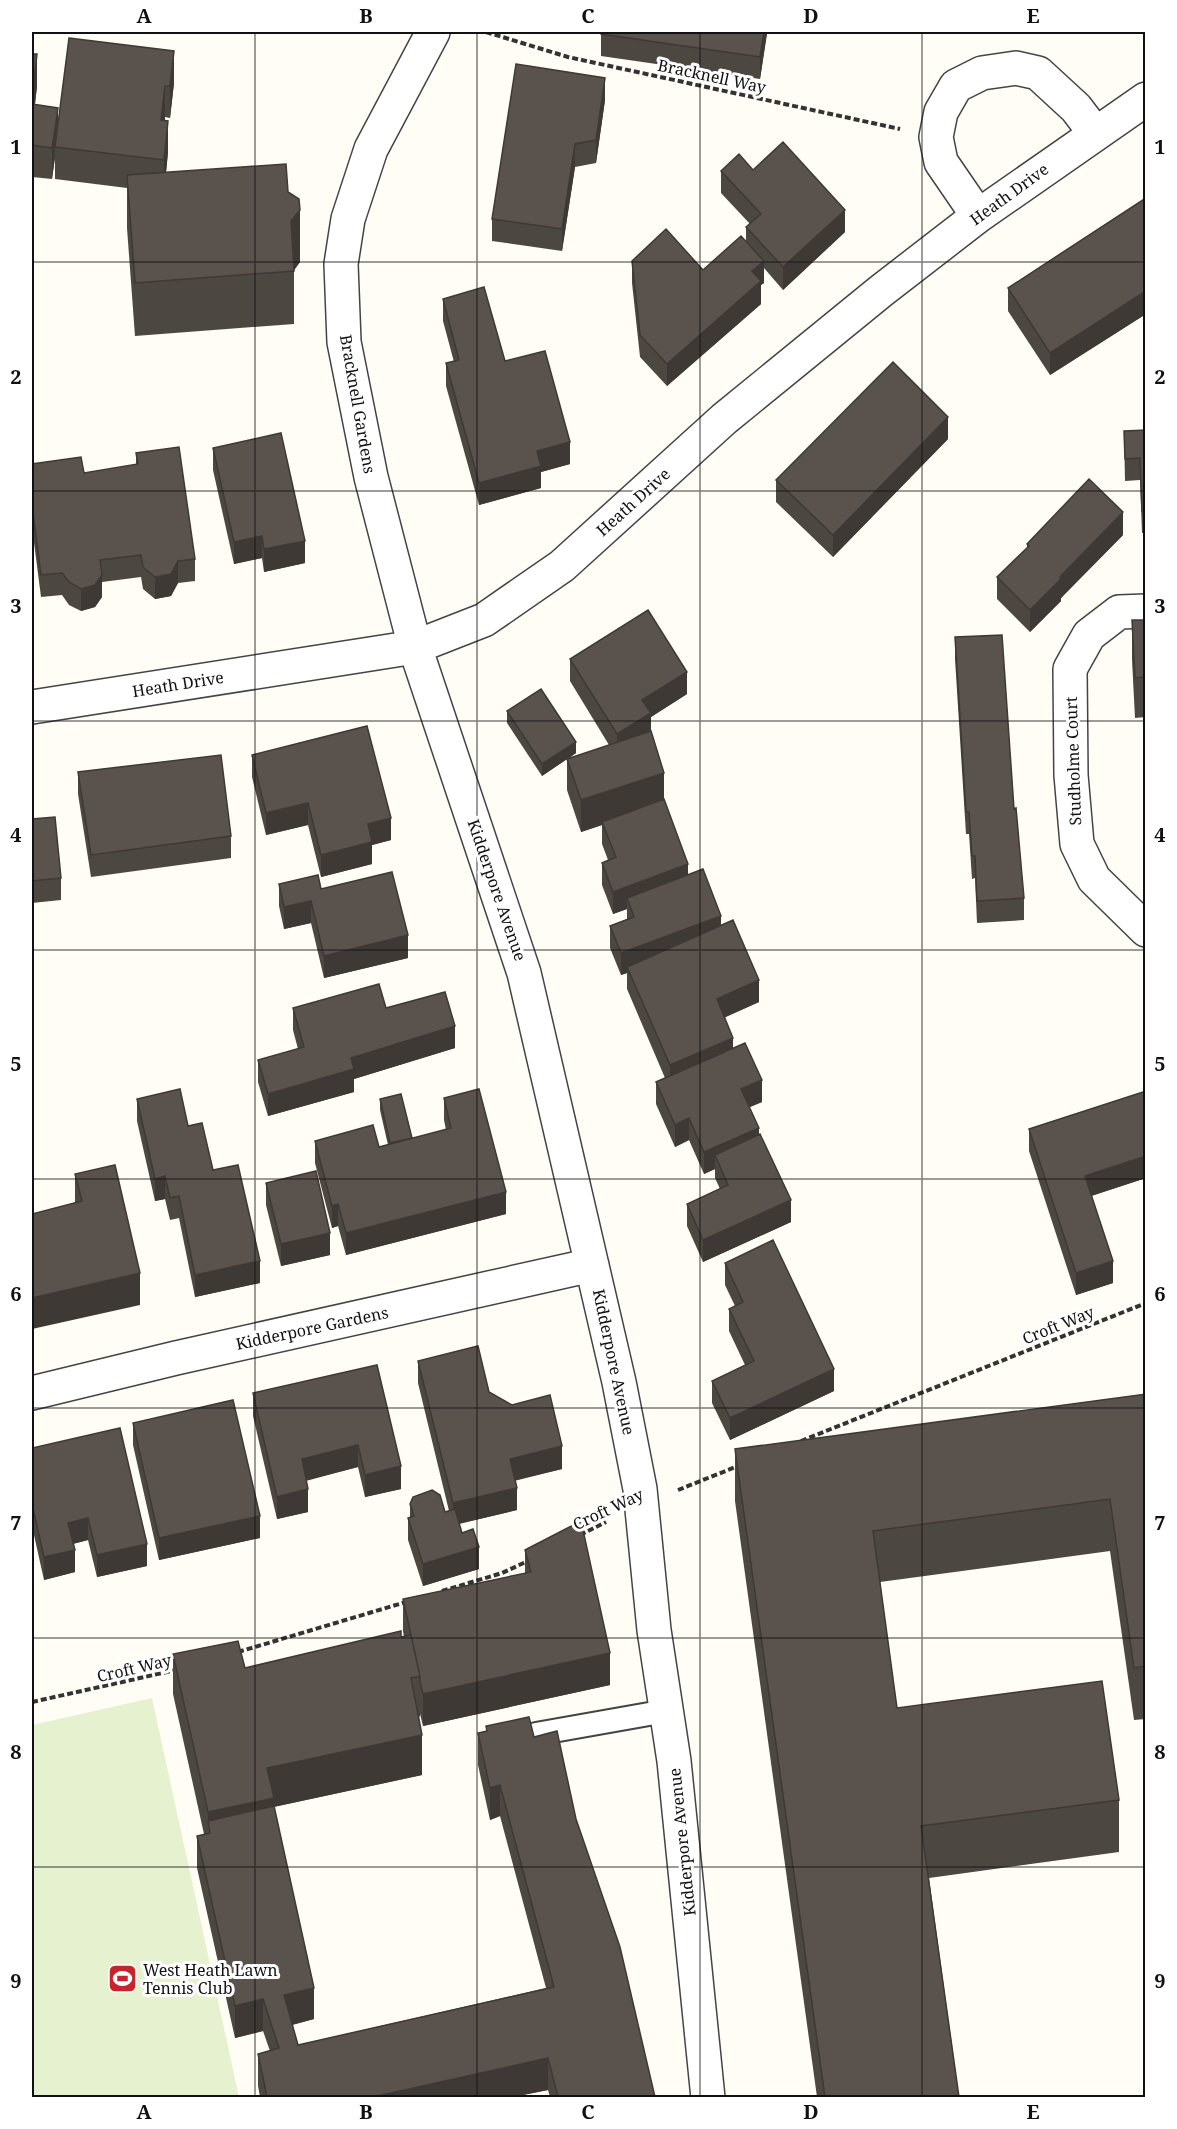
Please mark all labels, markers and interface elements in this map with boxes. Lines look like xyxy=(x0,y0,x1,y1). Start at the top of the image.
text: A xyxy=(136,2,152,29)
text: B xyxy=(359,2,373,29)
text: C xyxy=(581,2,595,29)
text: D xyxy=(803,2,819,29)
text: E xyxy=(1026,2,1040,29)
street label: Bracknell Way xyxy=(656,54,769,98)
text: 1 xyxy=(10,133,22,160)
text: 1 xyxy=(1154,133,1166,160)
street label: Heath Drive xyxy=(965,158,1053,230)
street label: Bracknell Gardens xyxy=(335,333,381,475)
text: 2 xyxy=(10,363,22,390)
text: 2 xyxy=(1154,363,1166,390)
street label: Heath Drive xyxy=(591,463,675,541)
text: 3 xyxy=(10,592,22,619)
text: 3 xyxy=(1154,592,1166,619)
street label: Heath Drive xyxy=(131,666,225,702)
street label: Studholme Court xyxy=(1060,696,1086,826)
street label: Kidderpore Avenue xyxy=(462,816,532,964)
text: 4 xyxy=(10,821,22,848)
text: 4 xyxy=(1154,821,1166,848)
text: 5 xyxy=(10,1050,22,1077)
text: 5 xyxy=(1154,1050,1166,1077)
text: 6 xyxy=(10,1280,22,1307)
text: 6 xyxy=(1154,1280,1166,1307)
street label: Kidderpore Avenue xyxy=(588,1287,640,1437)
street label: Croft Way xyxy=(1019,1300,1098,1349)
street label: Kidderpore Gardens xyxy=(234,1301,390,1355)
street label: Croft Way xyxy=(569,1483,648,1535)
text: 7 xyxy=(10,1509,22,1536)
text: 7 xyxy=(1154,1509,1166,1536)
street label: Croft Way xyxy=(95,1649,174,1687)
text: 8 xyxy=(10,1738,22,1765)
text: 8 xyxy=(1154,1738,1166,1765)
street label: Kidderpore Avenue xyxy=(663,1767,701,1917)
place label: West Heath Lawn Tennis Club xyxy=(143,1959,278,1999)
sports icon: West Heath Lawn Tennis Club xyxy=(106,1963,138,1995)
text: 9 xyxy=(10,1967,22,1994)
text: 9 xyxy=(1154,1967,1166,1994)
text: A xyxy=(136,2098,152,2125)
text: B xyxy=(359,2098,373,2125)
text: C xyxy=(581,2098,595,2125)
text: D xyxy=(803,2098,819,2125)
text: E xyxy=(1026,2098,1040,2125)

